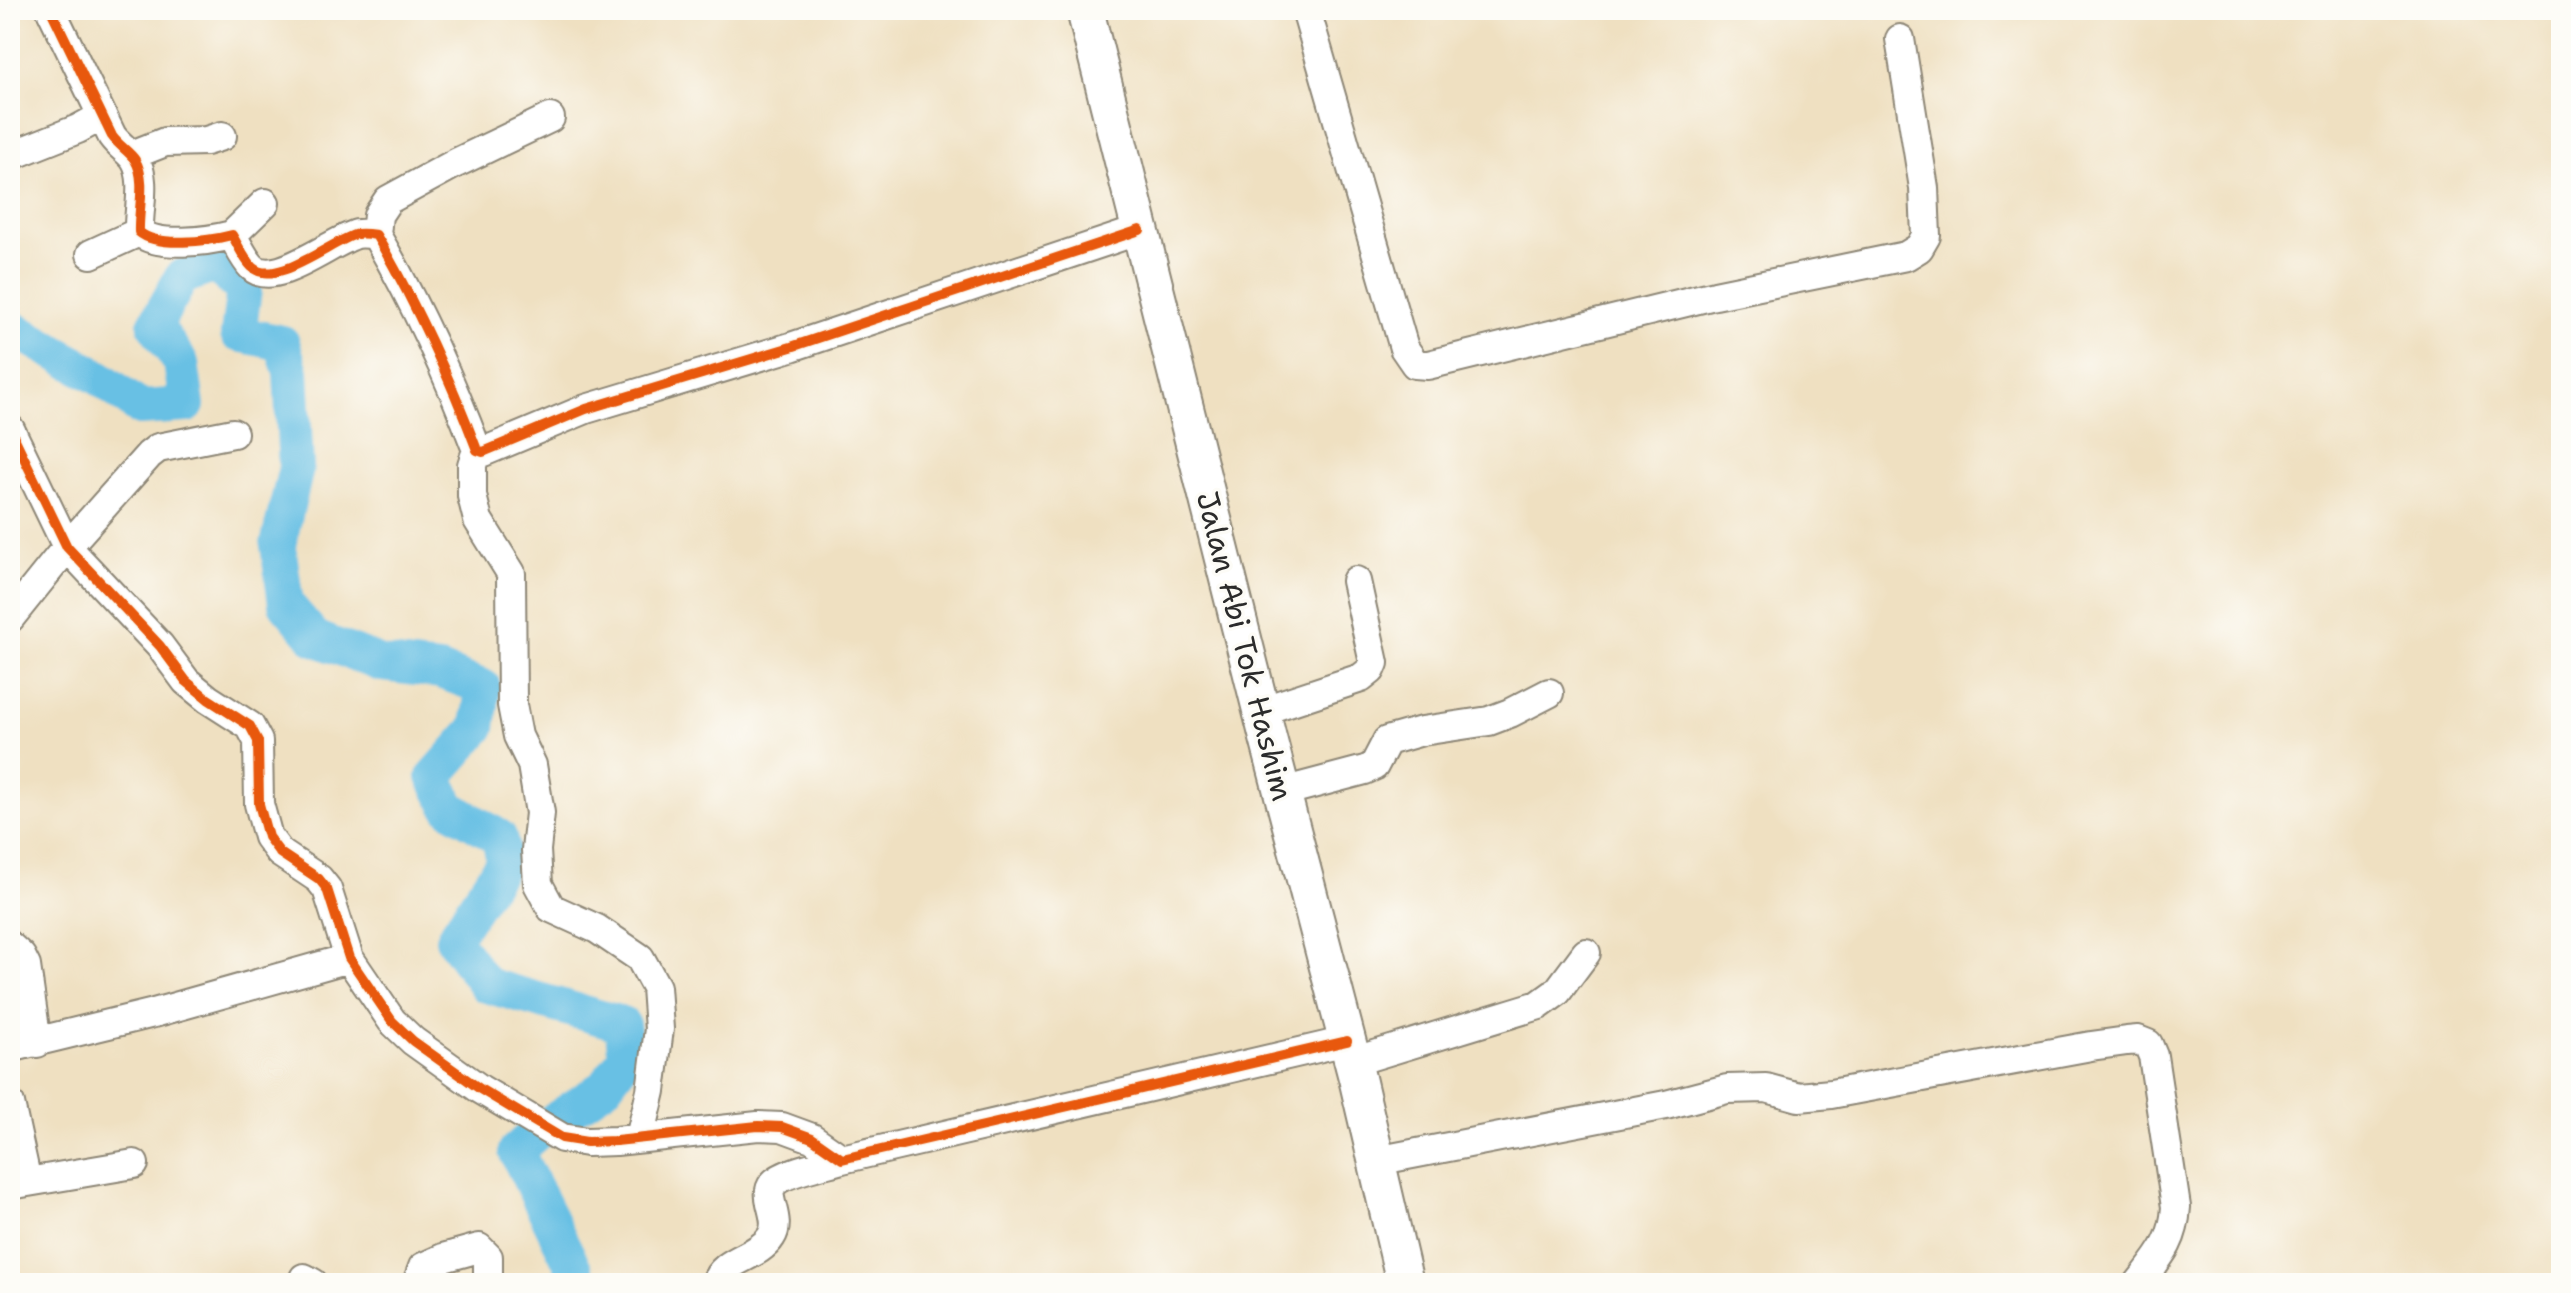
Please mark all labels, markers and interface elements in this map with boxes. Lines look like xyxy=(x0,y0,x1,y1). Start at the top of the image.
street label: Jalan Abi Tok Hashim xyxy=(1187,487,1303,805)

